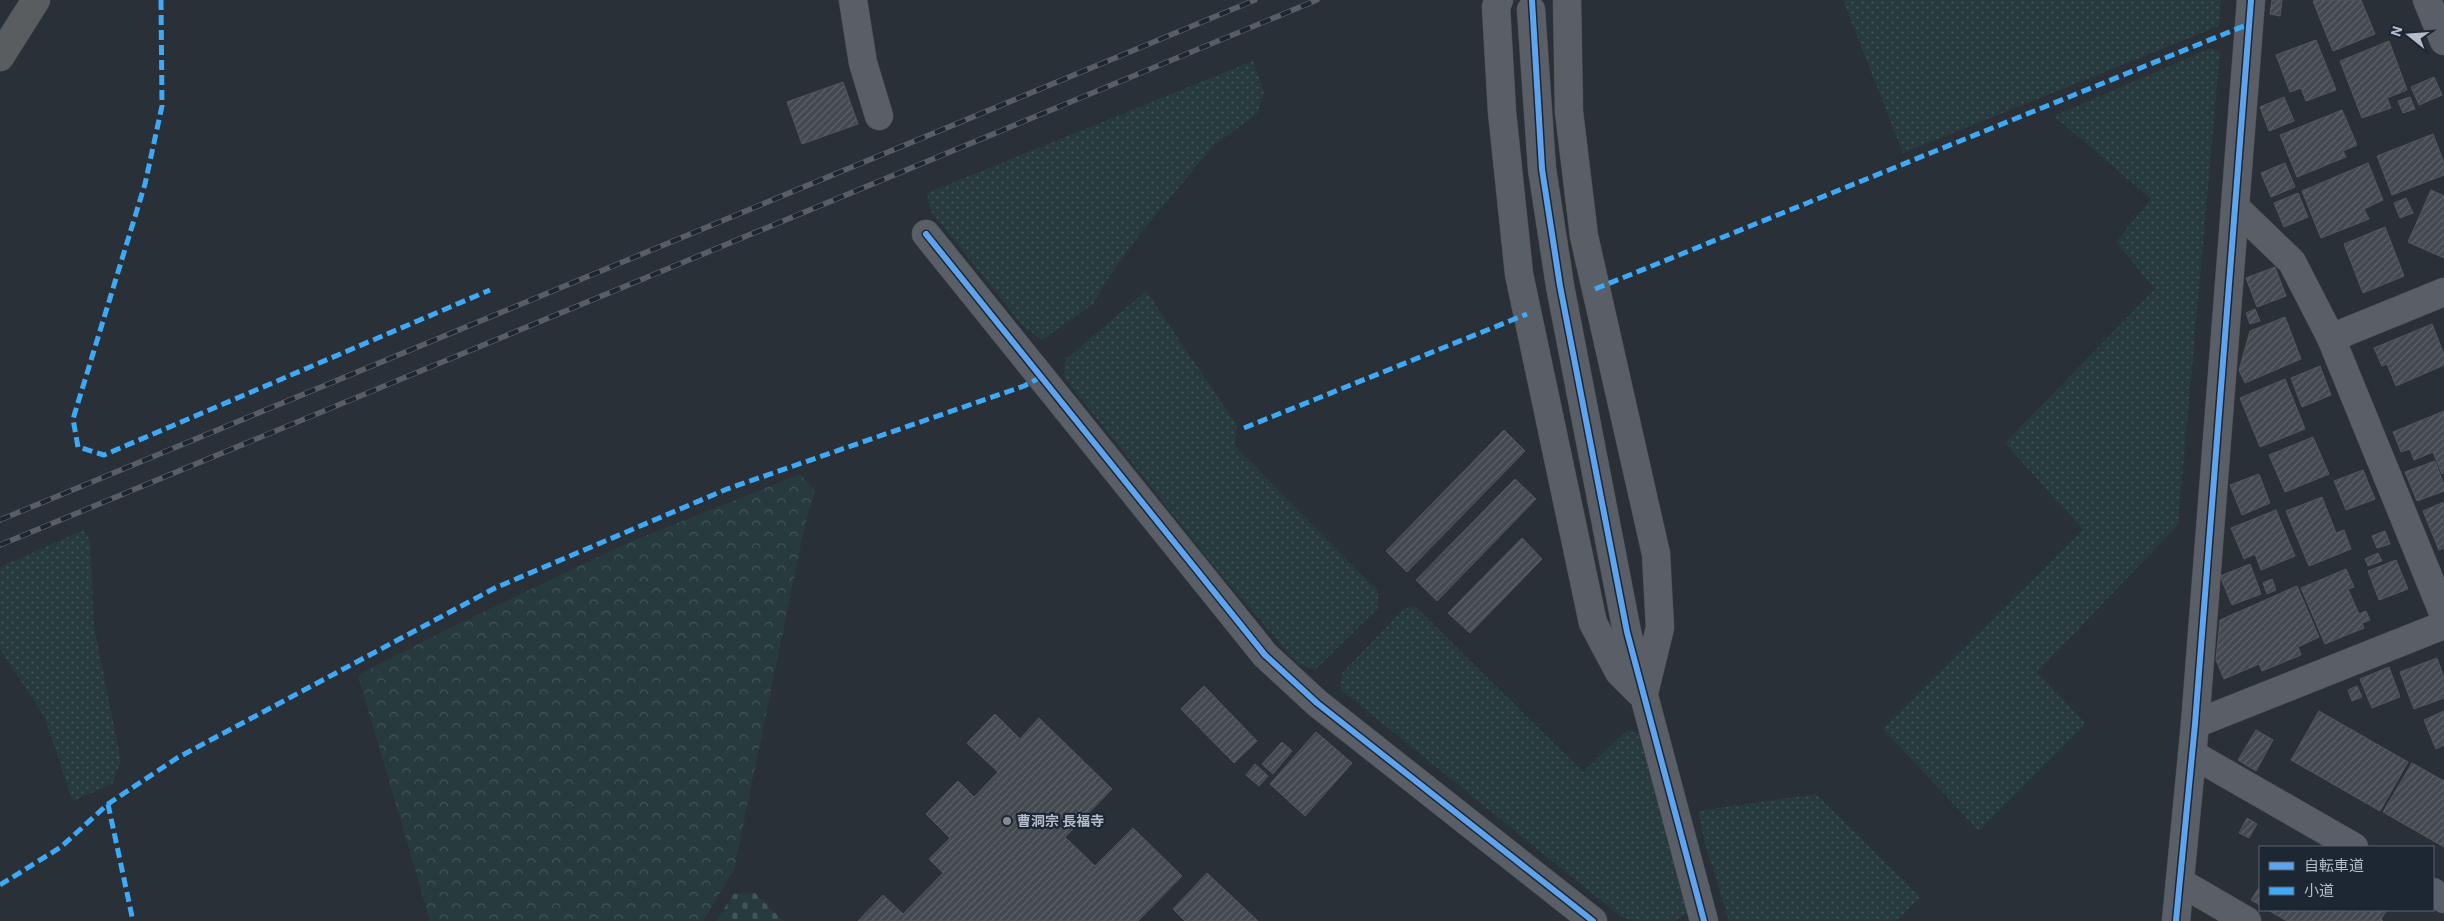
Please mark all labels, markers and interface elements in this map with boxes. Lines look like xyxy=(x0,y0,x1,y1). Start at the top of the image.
north arrow xyxy=(2384,10,2434,60)
text: N xyxy=(2386,24,2407,39)
place label: 曹洞宗 長福寺 xyxy=(1017,812,1104,830)
marker: 曹洞宗 長福寺 xyxy=(1001,815,1013,827)
legend xyxy=(2259,846,2434,911)
text: 自転車道 xyxy=(2304,856,2364,875)
text: 小道 xyxy=(2304,881,2334,900)

